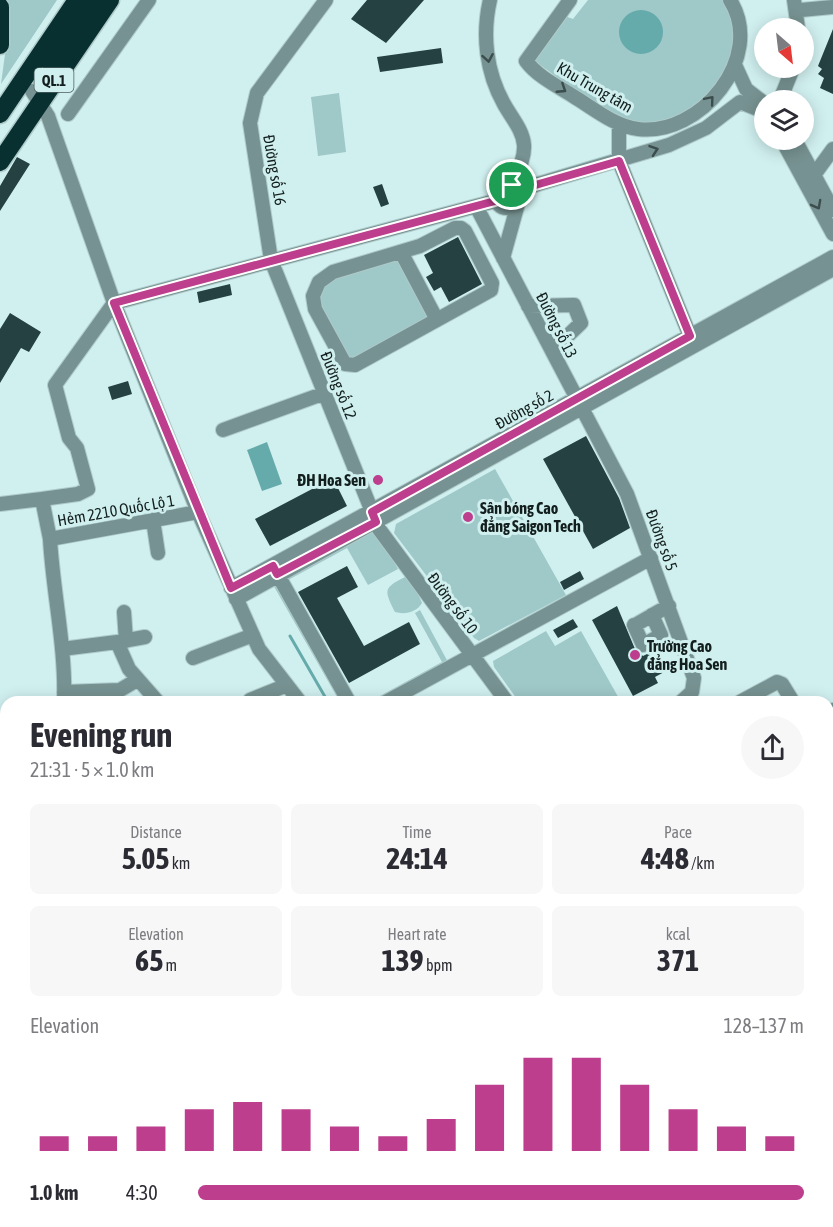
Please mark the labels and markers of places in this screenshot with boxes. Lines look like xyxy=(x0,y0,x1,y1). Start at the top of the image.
pin xyxy=(486,159,537,210)
place label: ĐH Hoa Sen xyxy=(297,471,366,489)
marker: ĐH Hoa Sen xyxy=(371,473,385,487)
place label: Sân bóng Cao đẳng Saigon Tech xyxy=(480,499,581,535)
marker: Sân bóng Cao đẳng Saigon Tech xyxy=(461,510,475,524)
place label: Trường Cao đẳng Hoa Sen xyxy=(647,637,727,673)
marker: Trường Cao đẳng Hoa Sen xyxy=(628,648,642,662)

